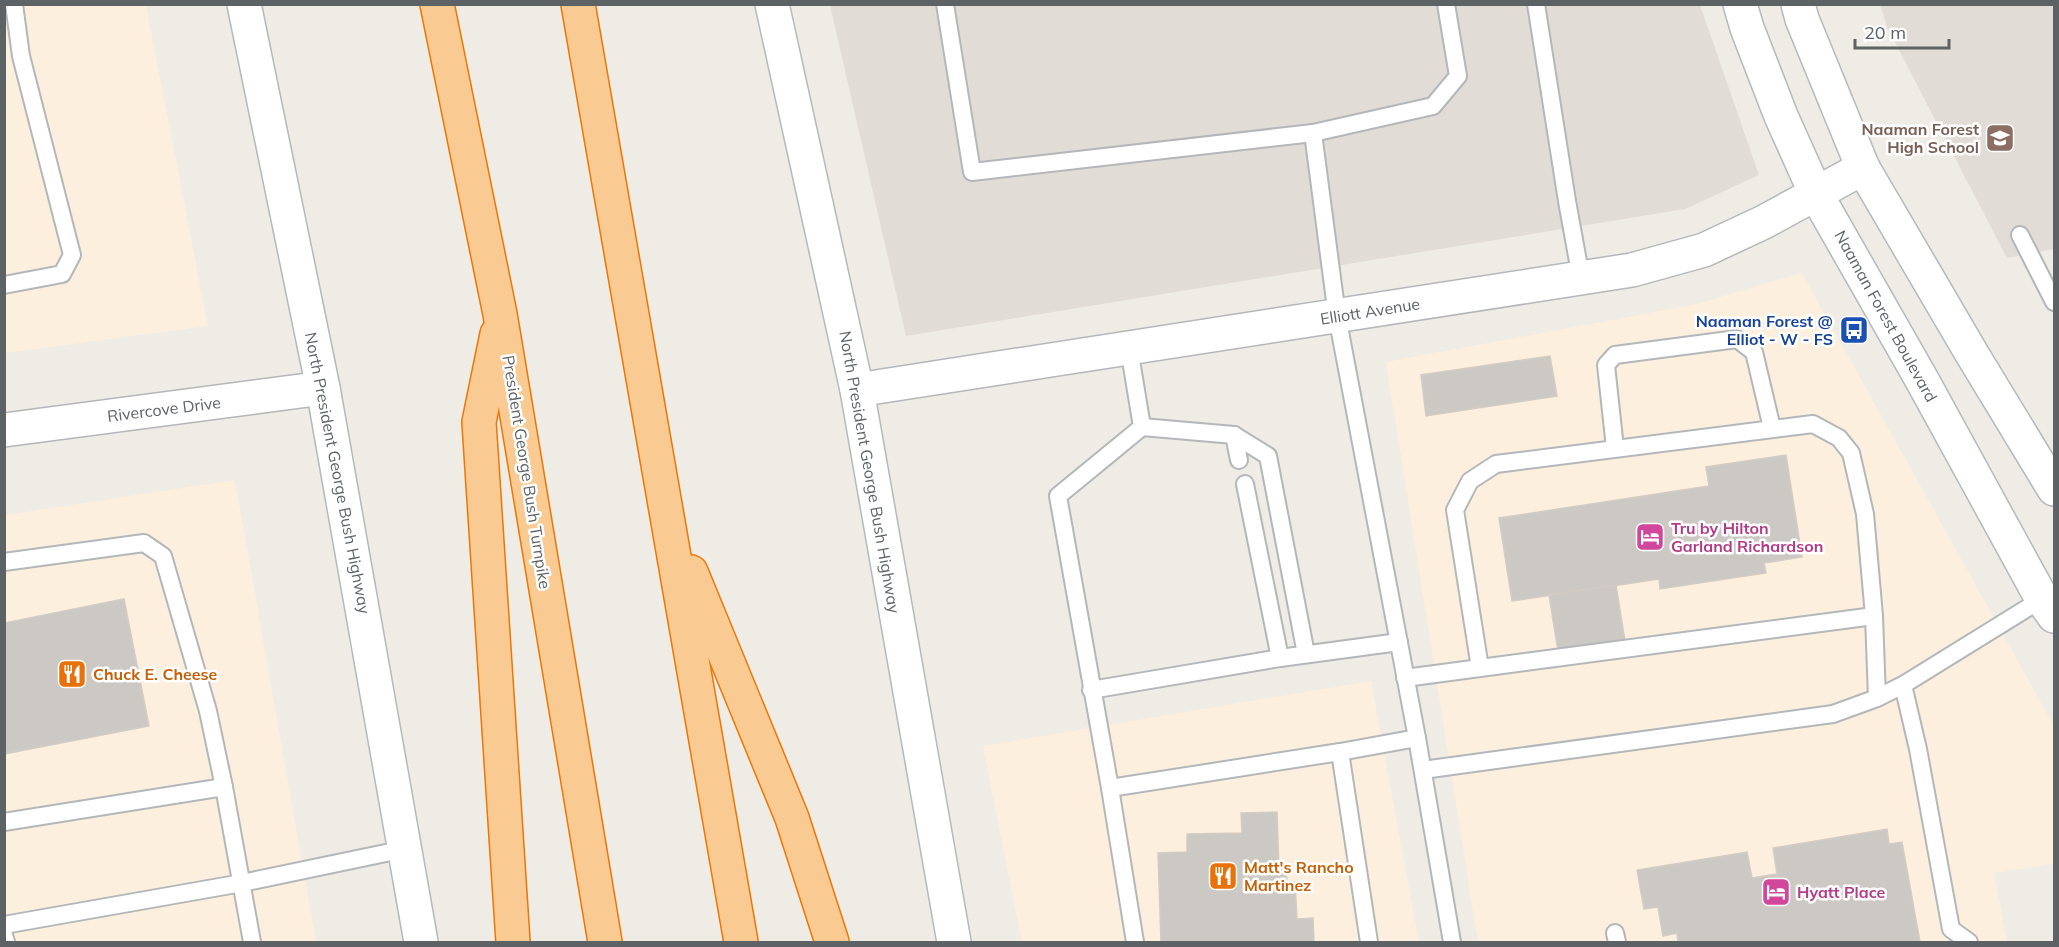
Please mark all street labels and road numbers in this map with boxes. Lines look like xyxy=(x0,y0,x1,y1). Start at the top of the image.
street label: Naaman Forest Boulevard xyxy=(1830,227,1942,405)
street label: Elliott Avenue xyxy=(1319,293,1421,329)
street label: North President George Bush Highway xyxy=(835,329,905,615)
street label: North President George Bush Highway xyxy=(301,330,375,616)
street label: President George Bush Turnpike xyxy=(499,354,555,590)
street label: Rivercove Drive xyxy=(106,392,222,426)

